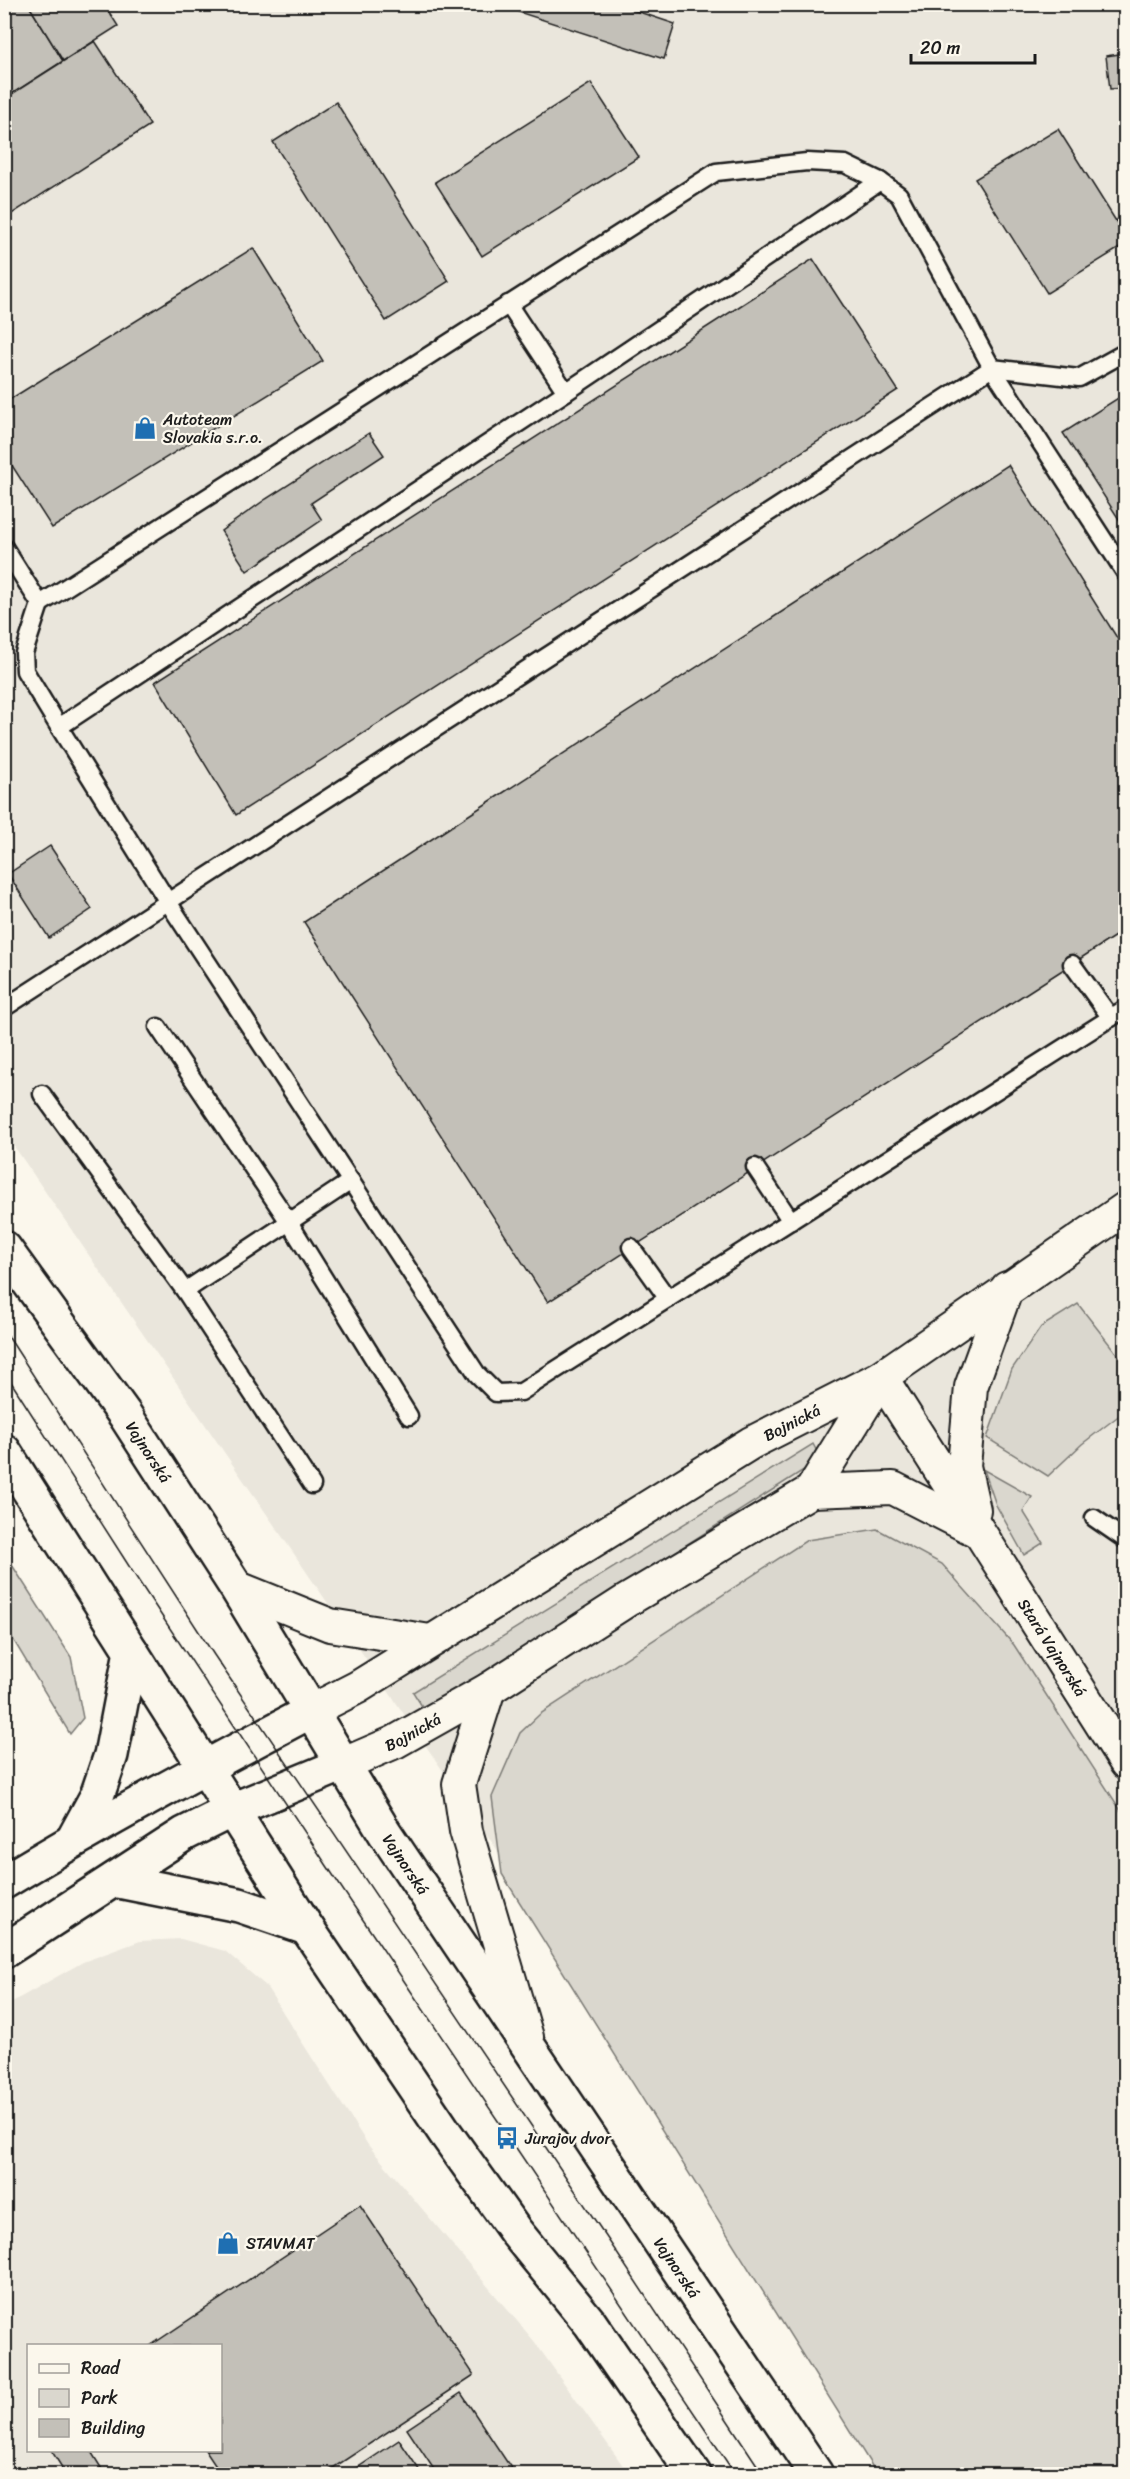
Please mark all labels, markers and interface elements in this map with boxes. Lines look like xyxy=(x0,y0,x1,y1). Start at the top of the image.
scale bar xyxy=(911,27,1036,65)
text: 20 m xyxy=(920,32,960,64)
place label: Autoteam Slovakia s.r.o. xyxy=(162,405,263,452)
shop icon: Autoteam Slovakia s.r.o. xyxy=(132,415,158,441)
street label: Bojnická xyxy=(758,1396,825,1449)
street label: Vajnorská xyxy=(118,1415,180,1489)
street label: Stará Vajnorská xyxy=(1010,1592,1095,1702)
street label: Bojnická xyxy=(380,1704,447,1759)
street label: Vajnorská xyxy=(375,1827,437,1901)
place label: Jurajov dvor xyxy=(524,2124,612,2153)
bus stop icon: Jurajov dvor xyxy=(494,2125,520,2151)
place label: STAVMAT xyxy=(246,2229,316,2258)
shop icon: STAVMAT xyxy=(215,2230,241,2256)
street label: Vajnorská xyxy=(646,2231,708,2304)
legend xyxy=(27,2344,222,2452)
text: Road xyxy=(81,2352,121,2384)
text: Park xyxy=(81,2382,118,2414)
text: Building xyxy=(81,2412,145,2444)

